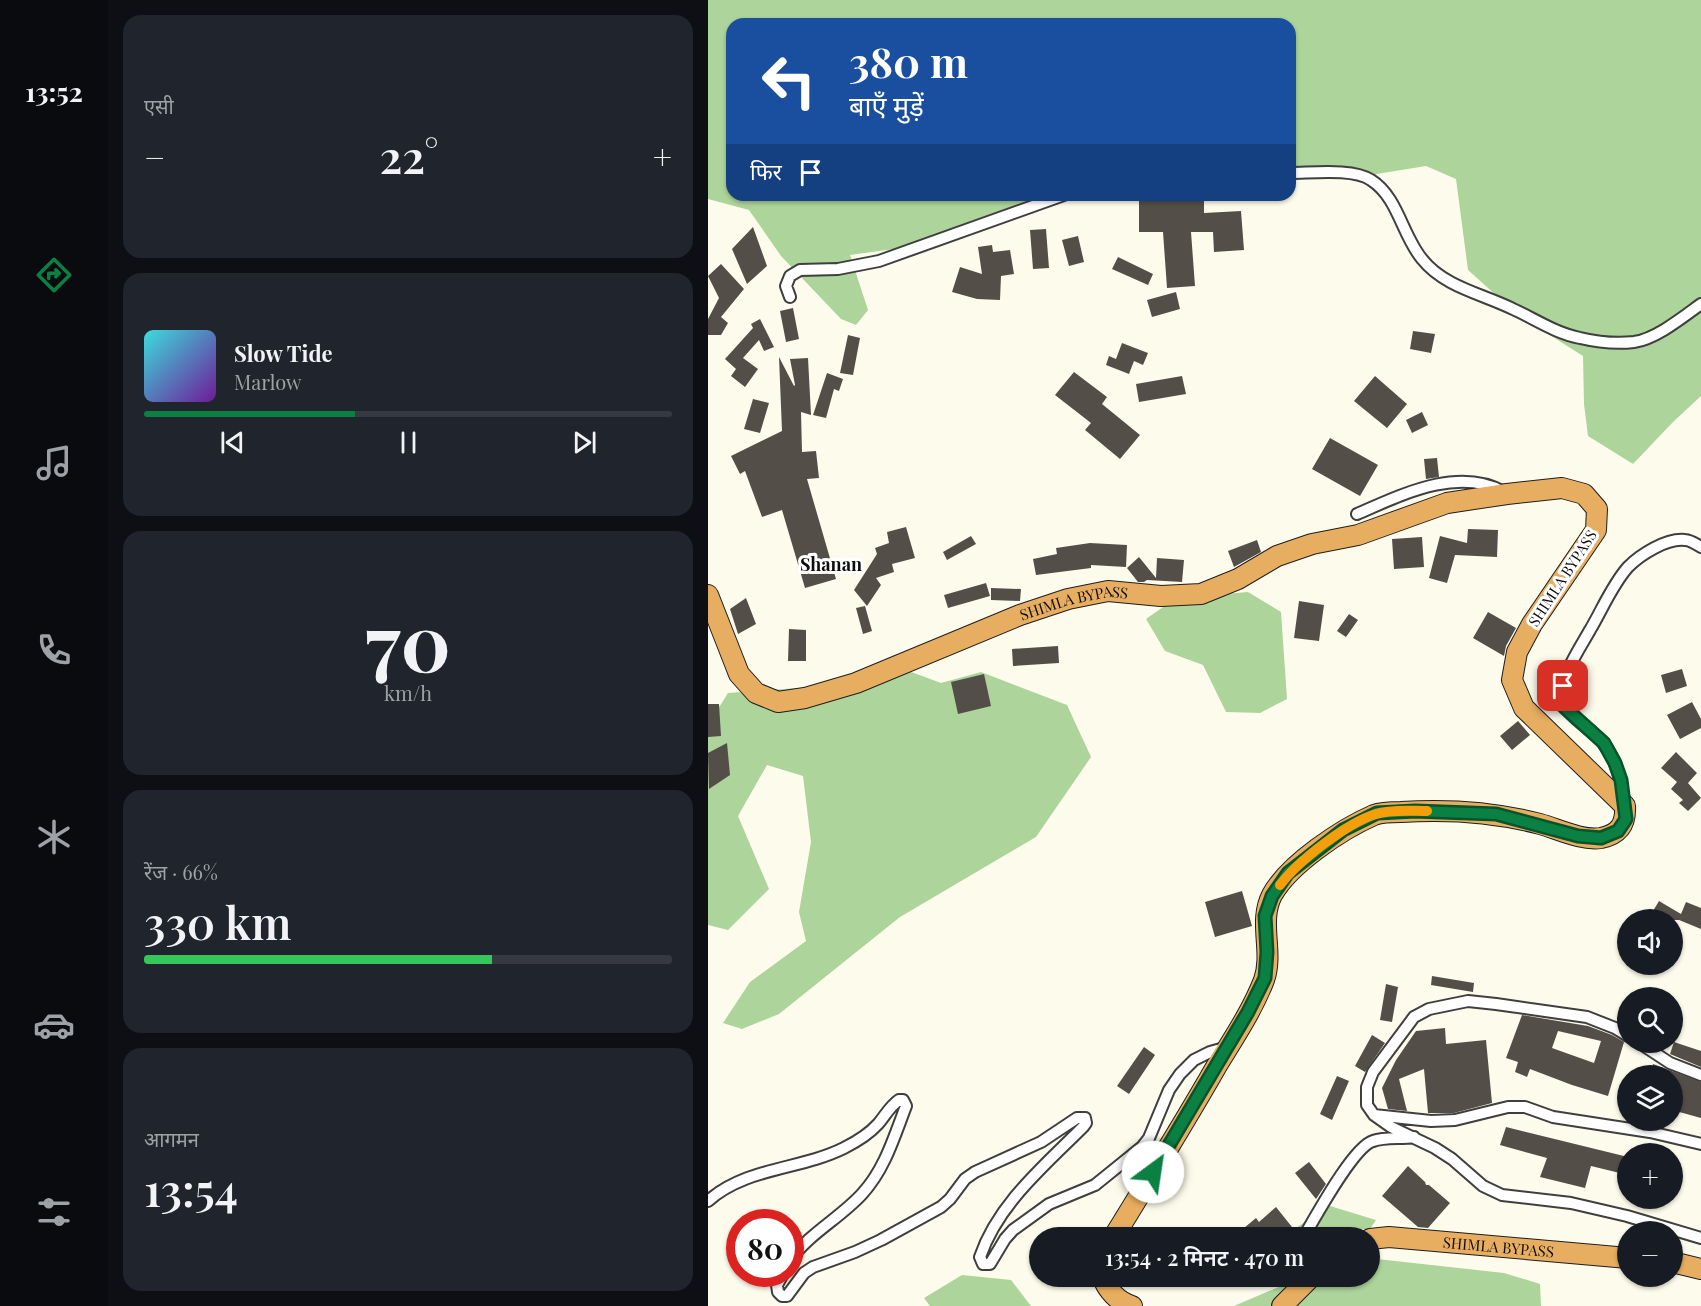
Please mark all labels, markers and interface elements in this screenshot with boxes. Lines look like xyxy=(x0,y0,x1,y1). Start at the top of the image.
text: 380 m xyxy=(849,33,968,89)
icon: left xyxy=(750,42,828,120)
text: 13:52 xyxy=(25,73,83,109)
text: बाएँ मुड़ें xyxy=(849,87,924,123)
text: एसी xyxy=(144,92,174,119)
text: 22° xyxy=(379,125,439,185)
text: − xyxy=(144,134,165,178)
text: + xyxy=(653,134,672,178)
text: फिर xyxy=(750,156,782,186)
icon: arrive xyxy=(794,156,827,189)
icon: directions xyxy=(33,254,75,296)
text: Slow Tide xyxy=(234,338,333,368)
text: Marlow xyxy=(234,368,302,395)
icon: previous xyxy=(216,426,249,459)
icon: pause xyxy=(392,426,425,459)
icon: next xyxy=(568,426,601,459)
icon: music xyxy=(33,442,75,484)
street label: SHIMLA BYPASS xyxy=(1523,526,1601,630)
district label: Shanan xyxy=(800,552,862,576)
street label: SHIMLA BYPASS xyxy=(1017,580,1129,624)
text: 70 xyxy=(365,588,451,692)
icon: phone xyxy=(33,629,75,671)
pin xyxy=(1537,660,1588,711)
icon: arrive xyxy=(1546,669,1579,702)
text: km/h xyxy=(384,679,432,706)
icon: climate xyxy=(33,816,75,858)
text: रेंज · 66% xyxy=(144,858,218,885)
text: 330 km xyxy=(144,891,291,951)
map controls xyxy=(1617,909,1683,1287)
button: sound xyxy=(1617,909,1683,975)
button: search xyxy=(1617,987,1683,1053)
icon: car xyxy=(33,1004,75,1046)
button: layers xyxy=(1617,1065,1683,1131)
text: आगमन xyxy=(144,1125,199,1152)
position arrow xyxy=(1121,1140,1185,1204)
button: + xyxy=(1617,1143,1683,1209)
text: 13:54 xyxy=(144,1158,238,1218)
icon: filters xyxy=(33,1191,75,1233)
speed limit sign: 80 xyxy=(726,1209,804,1287)
button: − xyxy=(1617,1221,1683,1287)
street label: SHIMLA BYPASS xyxy=(1442,1232,1555,1261)
text: 13:54 · 2 मिनट · 470 m xyxy=(1105,1242,1304,1272)

